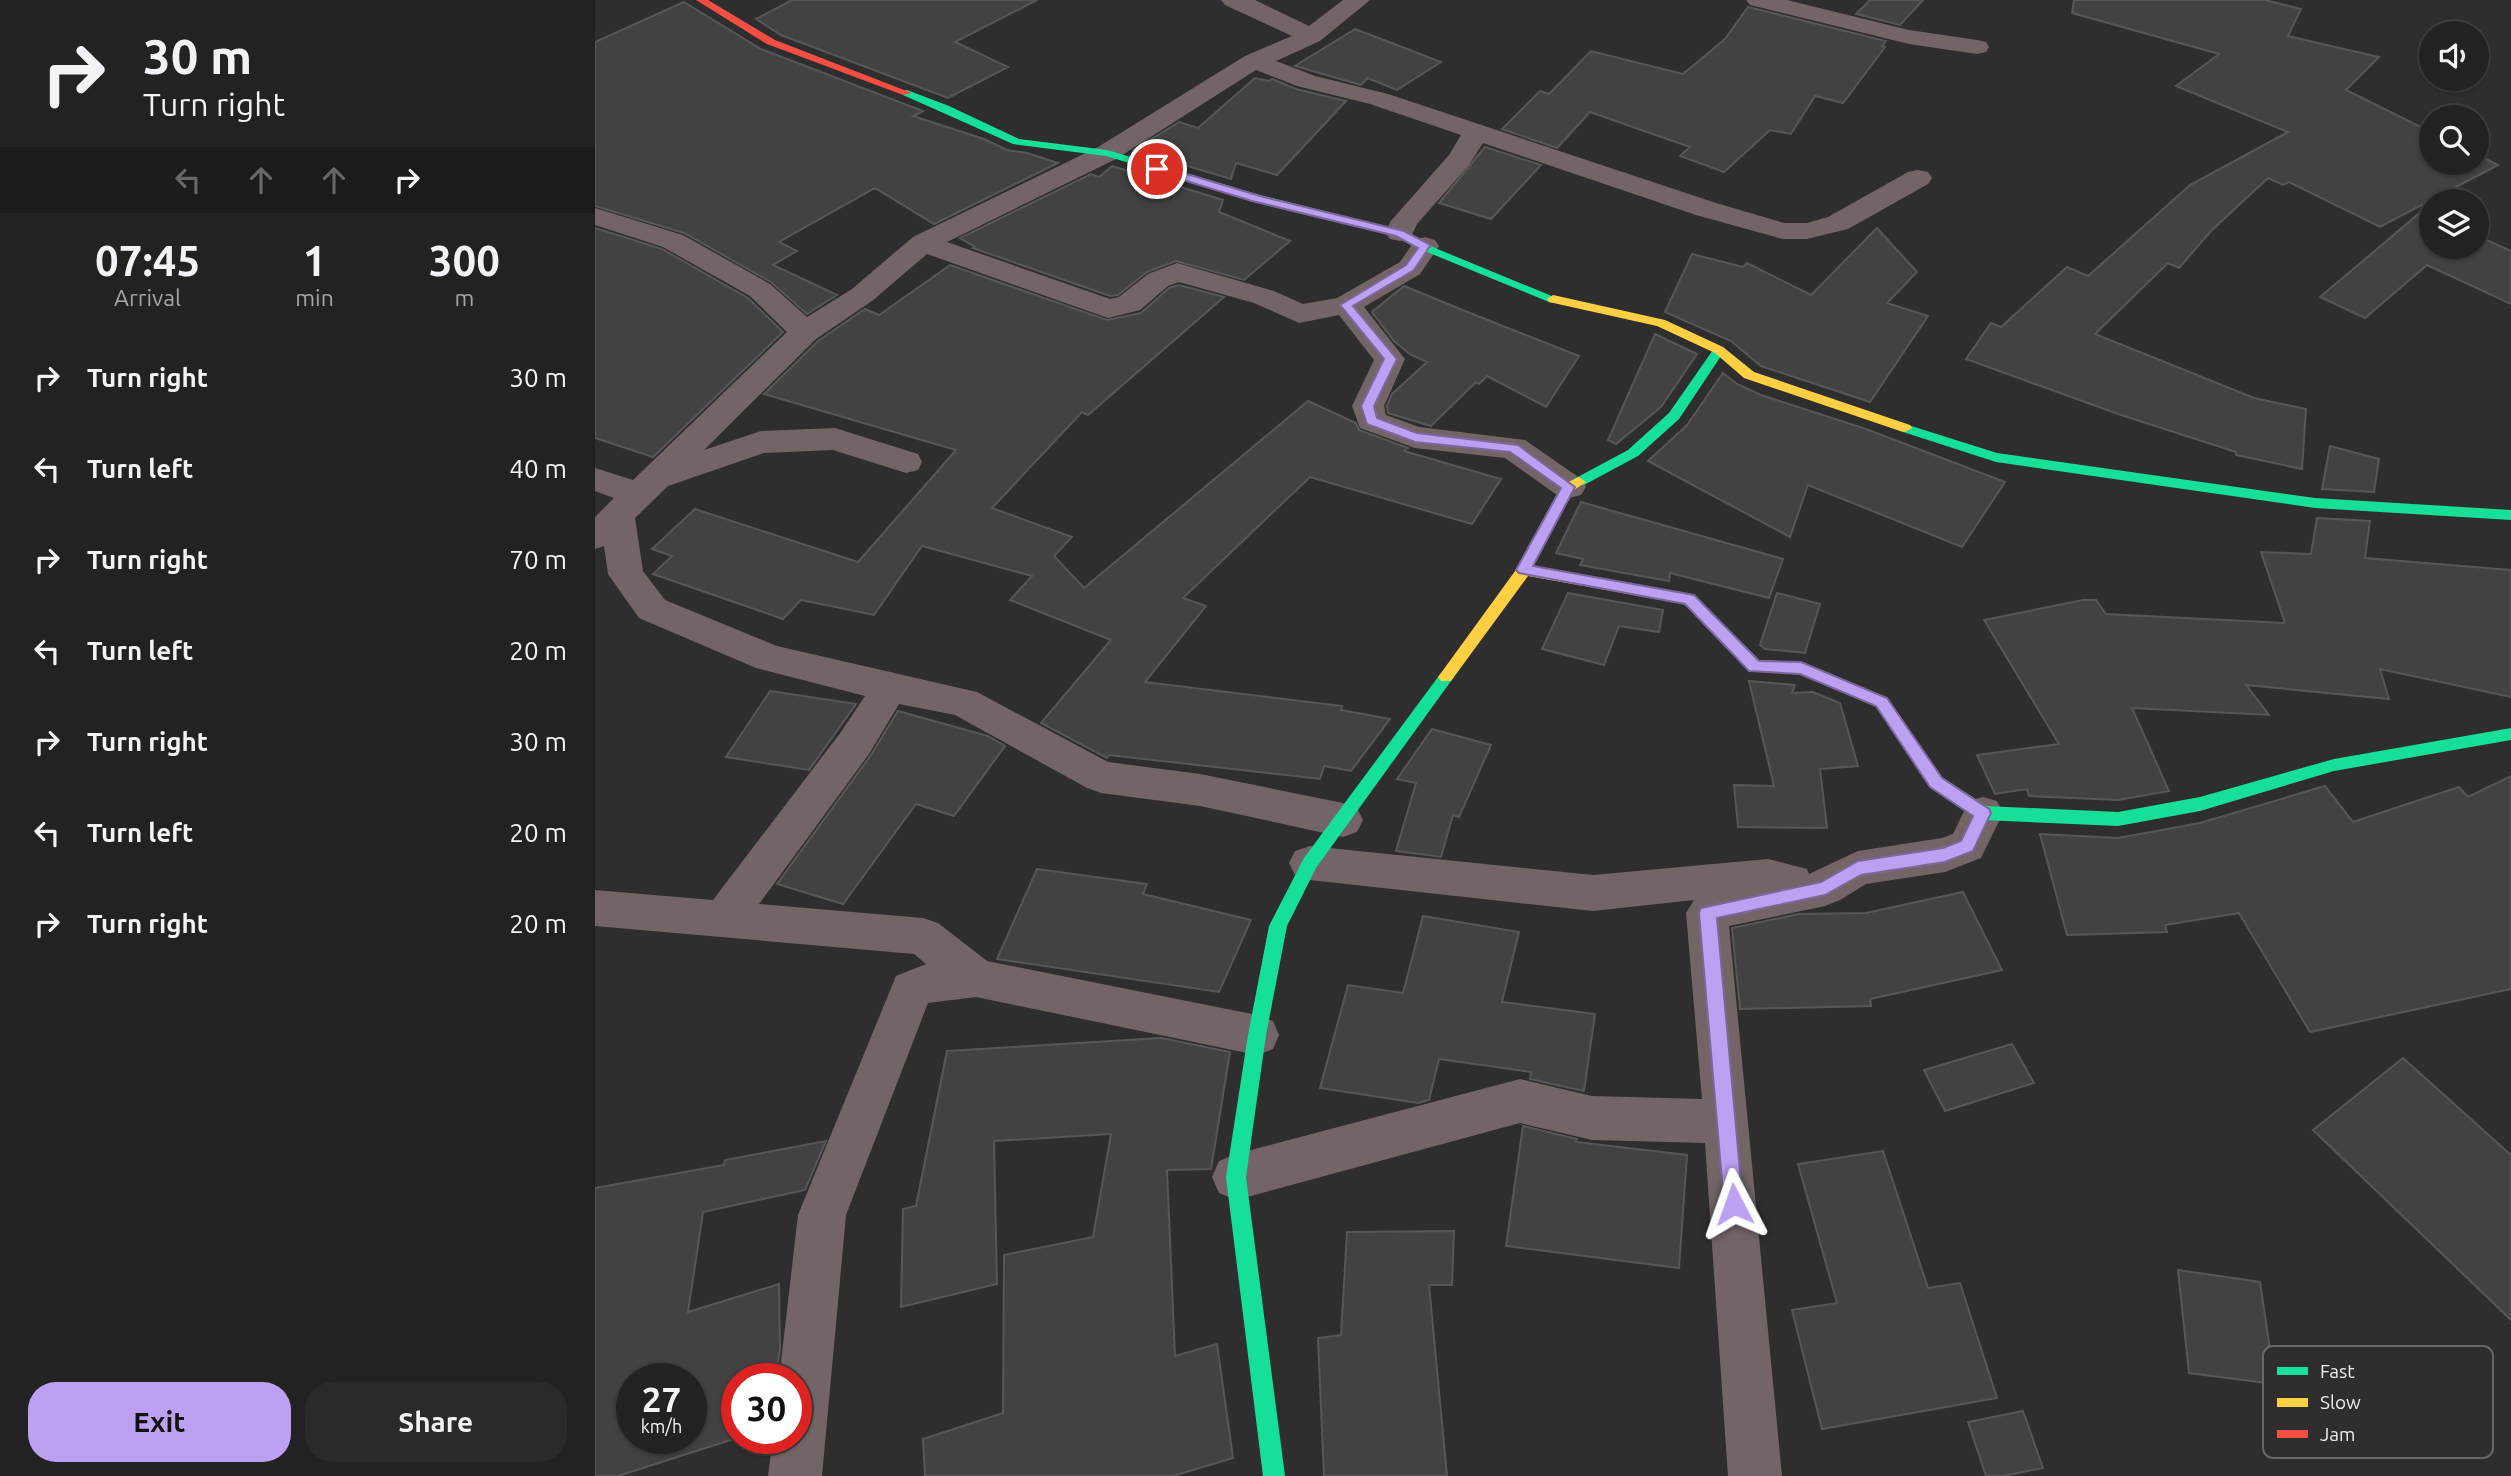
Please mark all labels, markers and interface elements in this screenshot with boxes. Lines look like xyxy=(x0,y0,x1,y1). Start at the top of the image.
map controls xyxy=(2419,21,2489,259)
button: sound xyxy=(2419,21,2489,91)
icon: right xyxy=(28,28,119,119)
text: 30 m xyxy=(143,28,252,83)
text: Turn right xyxy=(143,86,285,122)
button: search xyxy=(2419,105,2489,175)
pin xyxy=(1127,139,1187,199)
icon: arrive xyxy=(1138,150,1176,188)
icon: left xyxy=(169,161,207,199)
icon: ahead xyxy=(242,161,280,199)
icon: ahead xyxy=(315,161,353,199)
icon: right xyxy=(388,161,426,199)
button: layers xyxy=(2419,189,2489,259)
text: 07:45 xyxy=(95,237,200,284)
text: 1 xyxy=(303,237,326,284)
text: 300 xyxy=(429,237,500,284)
text: Arrival xyxy=(114,285,181,310)
text: min xyxy=(295,285,334,310)
text: m xyxy=(454,285,474,310)
icon: right xyxy=(28,359,66,397)
text: Turn right xyxy=(87,363,208,392)
text: 30 m xyxy=(509,363,567,392)
icon: left xyxy=(28,450,66,488)
text: Turn left xyxy=(87,454,193,483)
text: 40 m xyxy=(509,454,567,483)
icon: right xyxy=(28,541,66,579)
text: Turn right xyxy=(87,545,208,574)
text: 70 m xyxy=(509,545,567,574)
icon: left xyxy=(28,632,66,670)
text: Turn left xyxy=(87,636,193,665)
text: 20 m xyxy=(509,636,567,665)
icon: right xyxy=(28,723,66,761)
text: Turn right xyxy=(87,727,208,756)
text: 30 m xyxy=(509,727,567,756)
icon: left xyxy=(28,814,66,852)
text: Turn left xyxy=(87,818,193,847)
text: 20 m xyxy=(509,818,567,847)
icon: right xyxy=(28,905,66,943)
text: Turn right xyxy=(87,909,208,938)
text: 20 m xyxy=(509,909,567,938)
position arrow xyxy=(1697,1167,1771,1241)
legend xyxy=(2263,1346,2493,1458)
text: Fast xyxy=(2320,1360,2355,1382)
speed limit sign: 30 xyxy=(721,1363,812,1454)
text: 27 xyxy=(642,1379,681,1419)
button: Exit xyxy=(28,1382,291,1462)
button: Share xyxy=(305,1382,567,1462)
text: Slow xyxy=(2320,1391,2361,1413)
text: km/h xyxy=(641,1416,682,1436)
text: Jam xyxy=(2320,1423,2356,1445)

